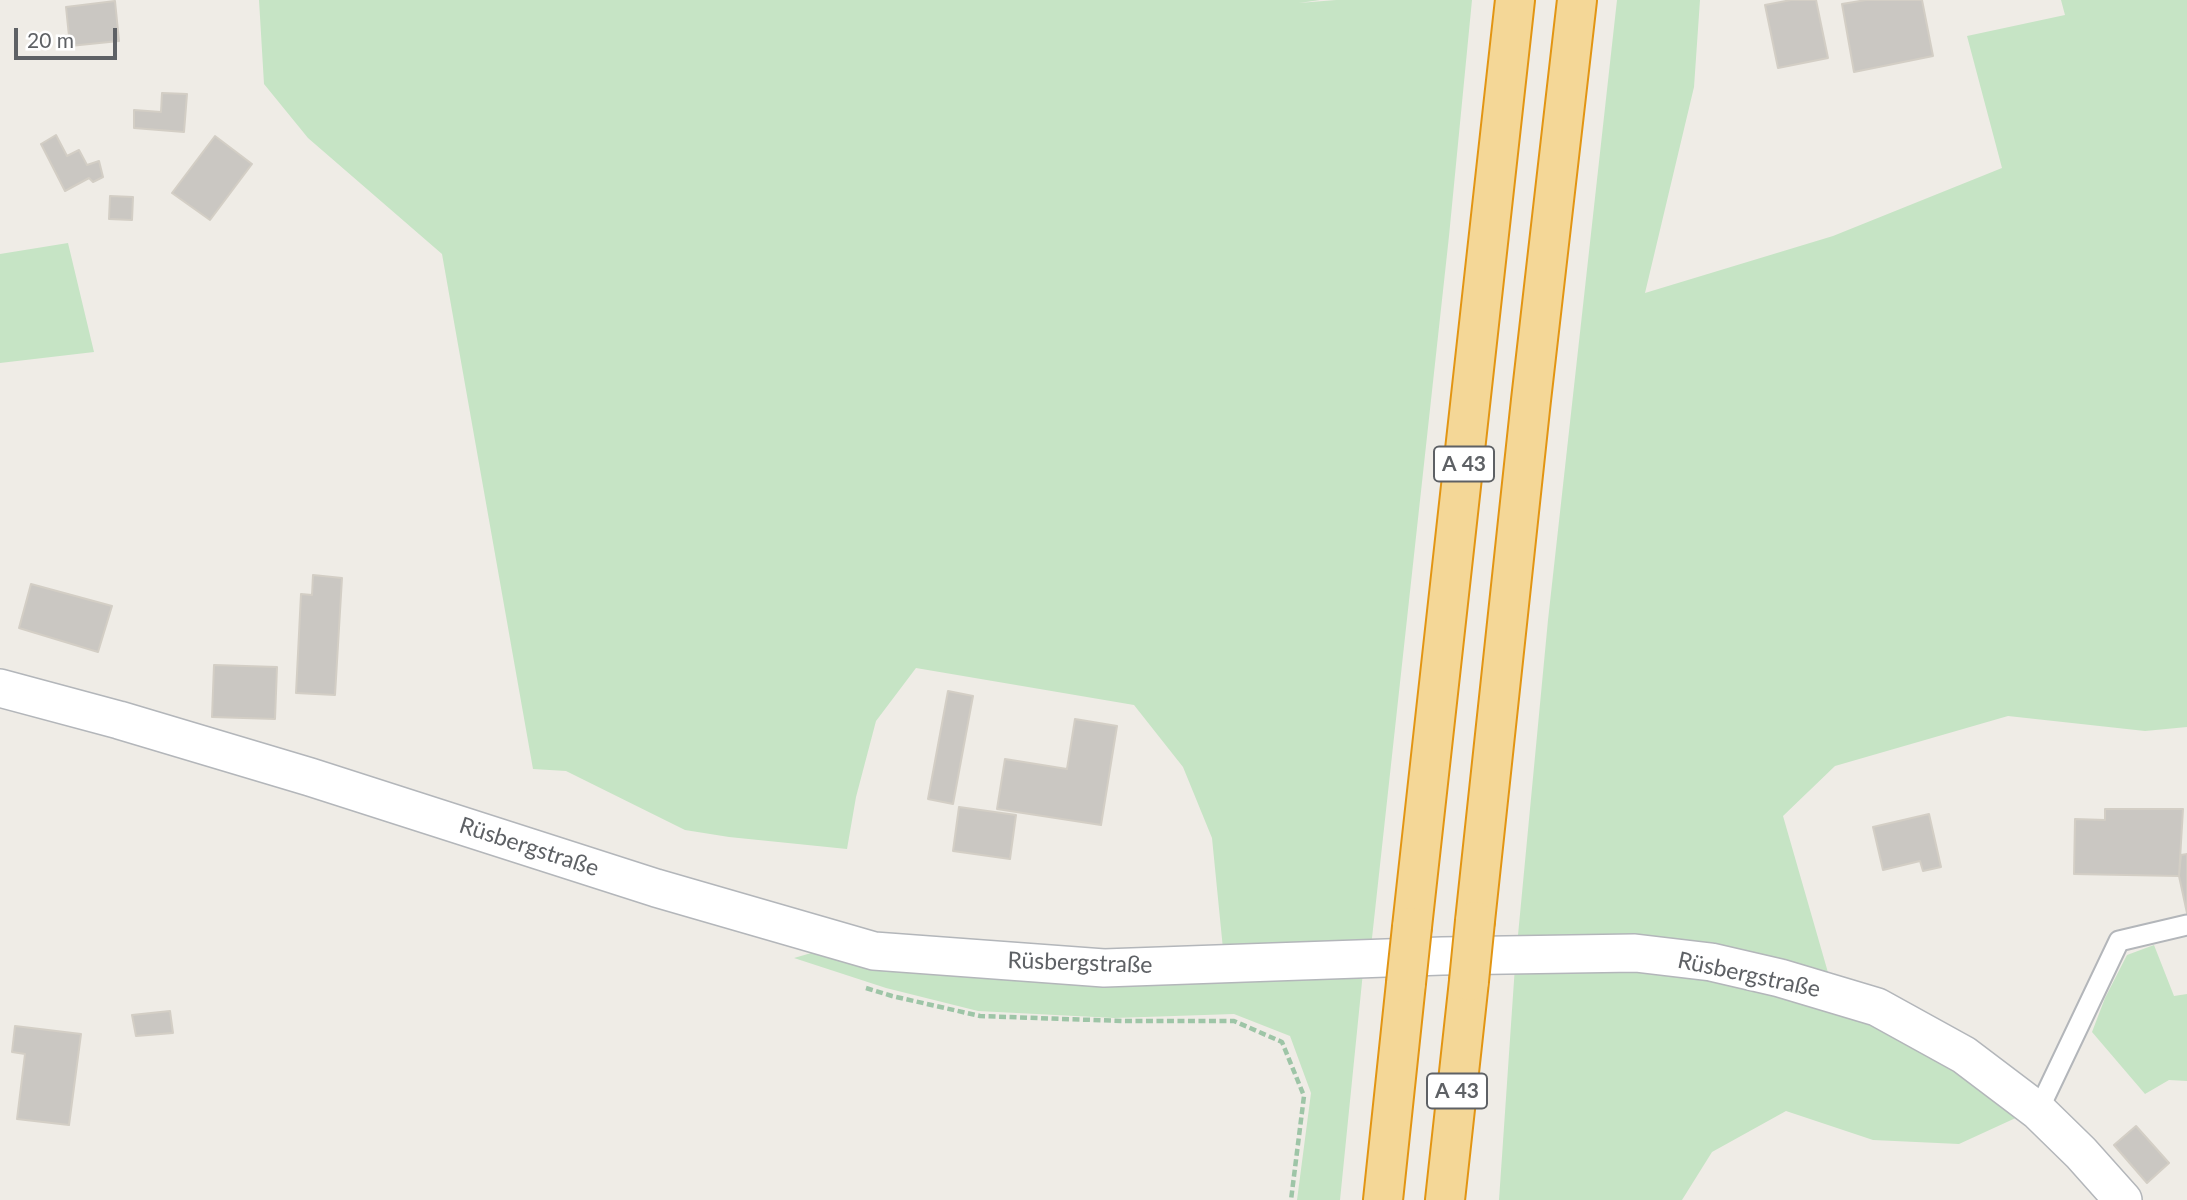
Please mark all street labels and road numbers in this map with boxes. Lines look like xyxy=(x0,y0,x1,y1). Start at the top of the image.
road number: A 43 xyxy=(1434,447,1494,482)
street label: Rüsbergstraße xyxy=(456,811,602,883)
street label: Rüsbergstraße xyxy=(1675,946,1823,1004)
street label: Rüsbergstraße xyxy=(1007,947,1153,979)
road number: A 43 xyxy=(1427,1074,1487,1108)

